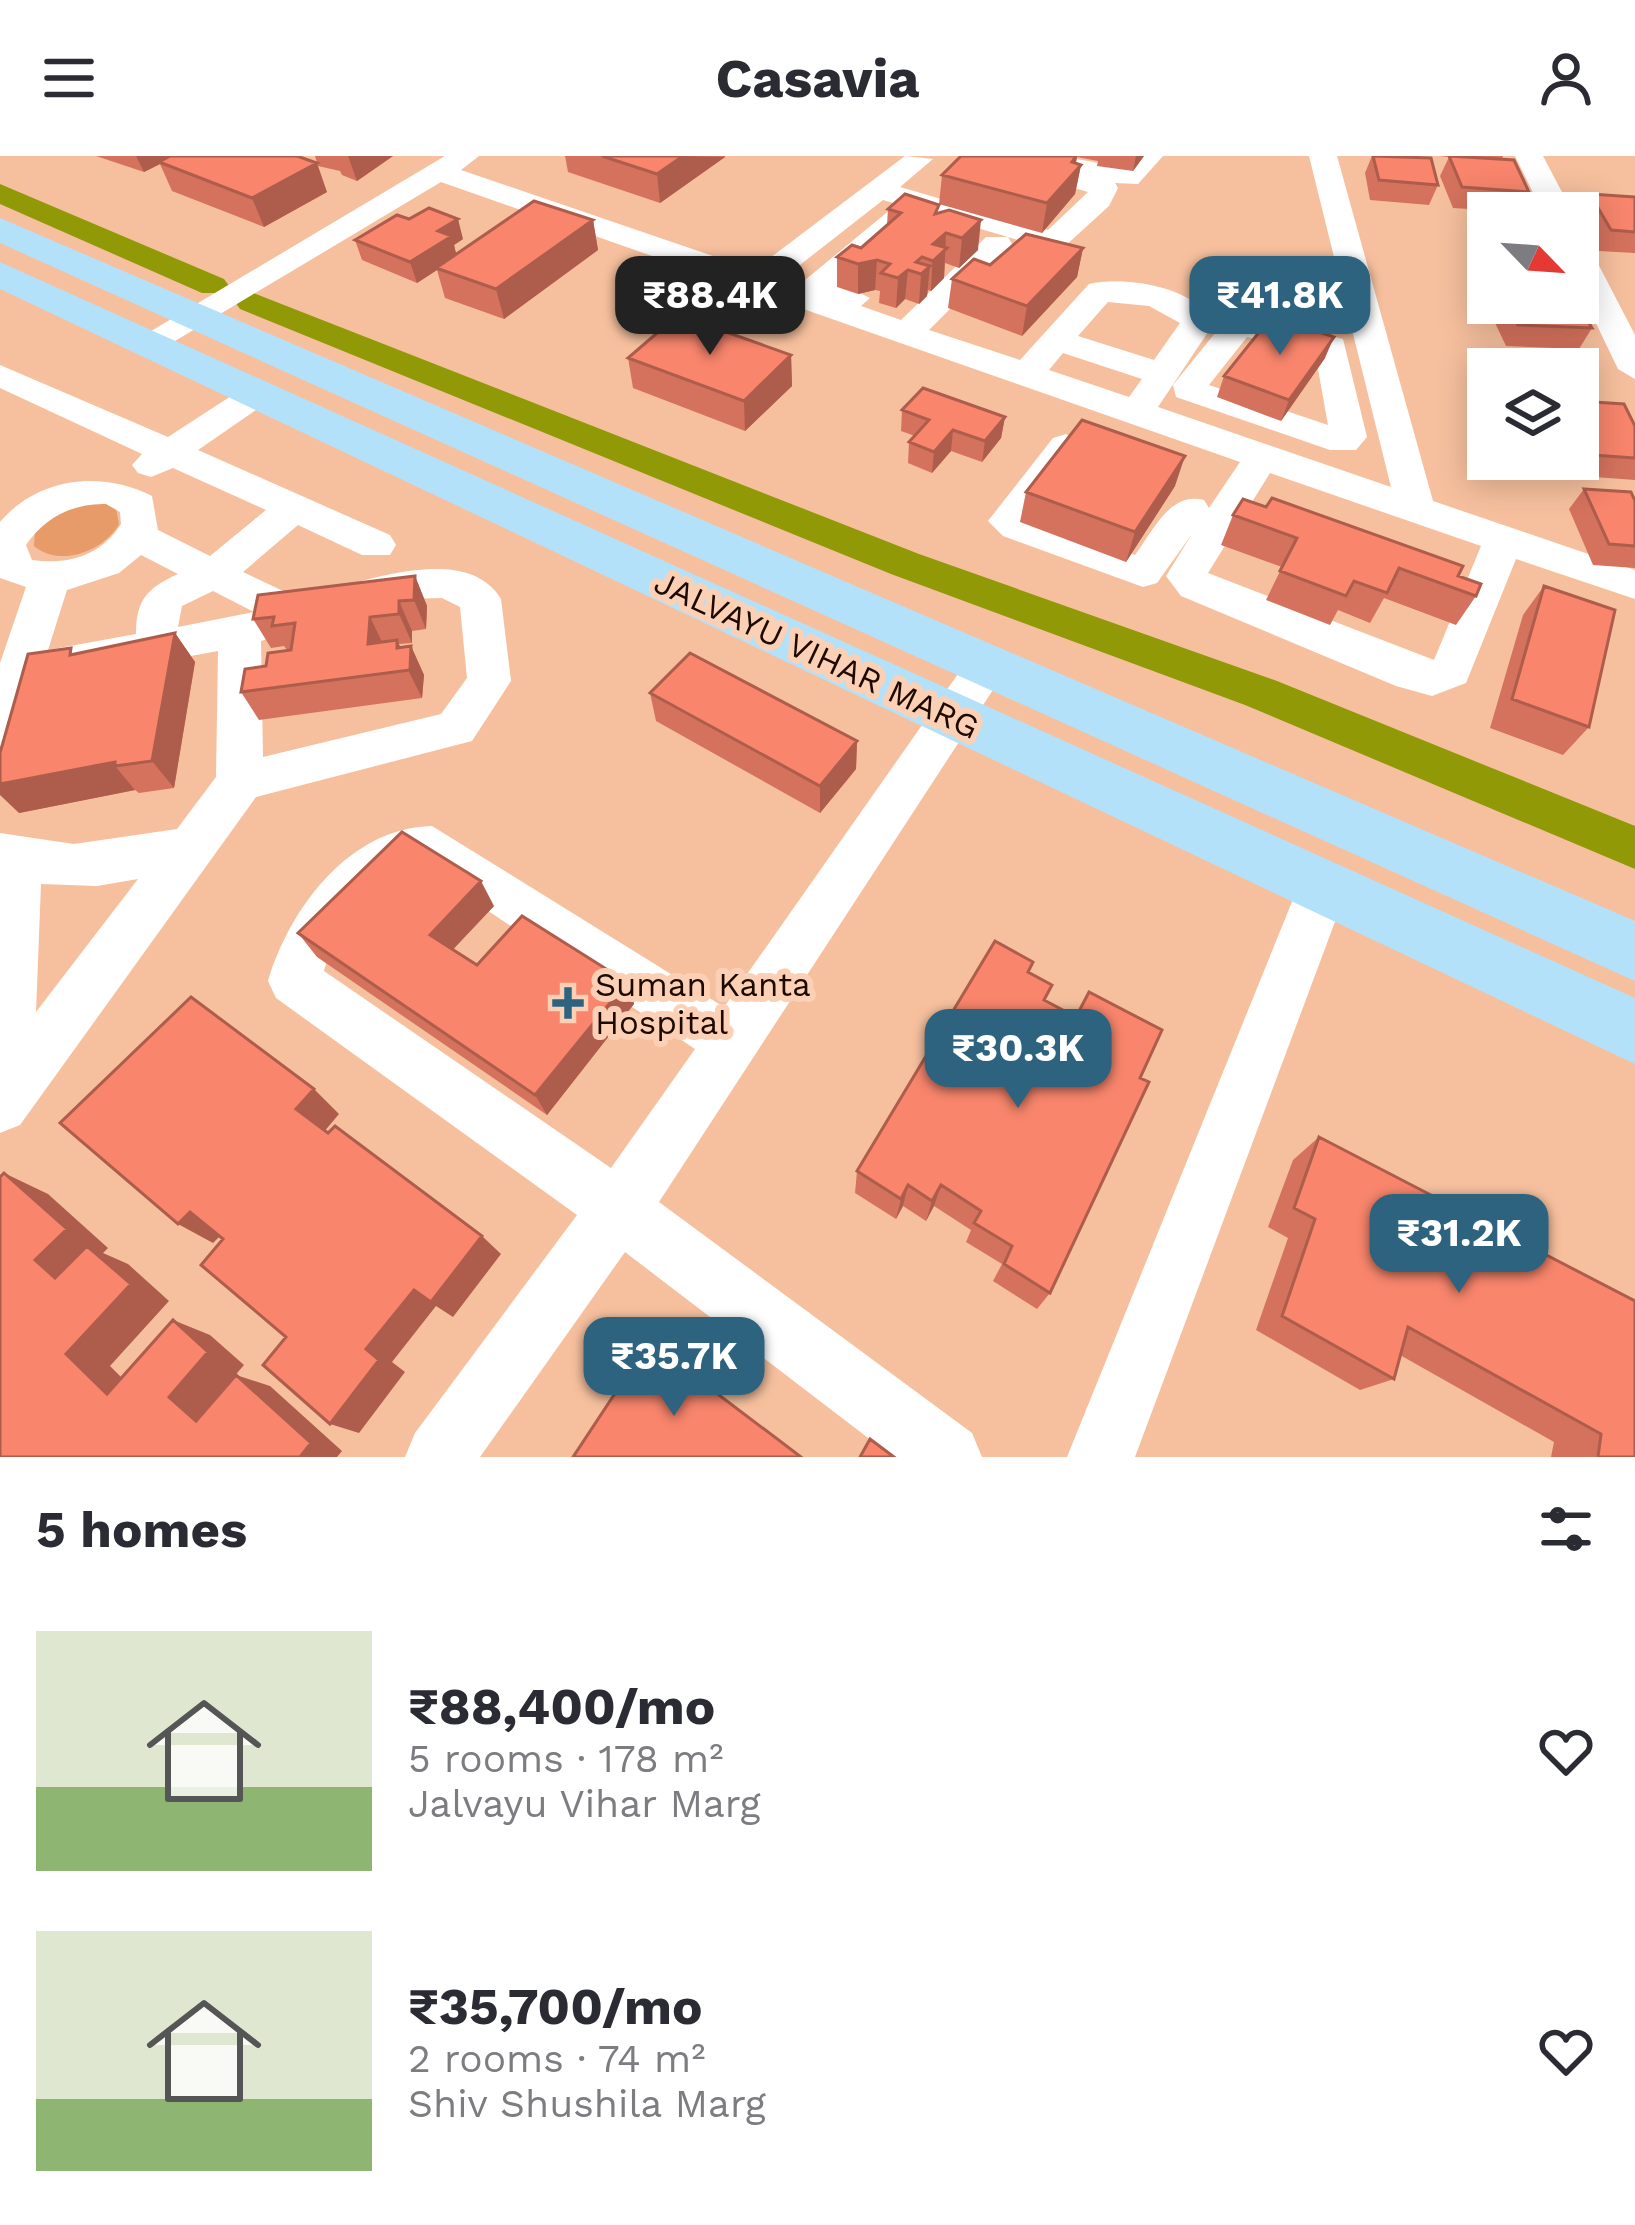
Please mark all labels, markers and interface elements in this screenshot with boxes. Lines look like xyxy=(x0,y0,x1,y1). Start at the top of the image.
icon: menu xyxy=(36,45,102,111)
icon: person xyxy=(1533,45,1599,111)
text: Casavia xyxy=(715,47,920,110)
north arrow xyxy=(1467,192,1599,324)
map controls xyxy=(1467,192,1599,480)
pin: ₹88.4K xyxy=(612,256,808,358)
pin: ₹41.8K xyxy=(1182,256,1378,358)
text: ₹88.4K xyxy=(642,272,778,317)
text: ₹41.8K xyxy=(1216,272,1344,317)
button: layers xyxy=(1467,348,1599,480)
street label: JALVAYU VIHAR MARG xyxy=(648,562,985,747)
place label: Suman Kanta Hospital xyxy=(595,965,811,1042)
marker: Suman Kanta Hospital xyxy=(552,987,584,1019)
pin: ₹30.3K xyxy=(920,1009,1116,1111)
text: ₹30.3K xyxy=(952,1025,1084,1070)
pin: ₹31.2K xyxy=(1361,1194,1557,1296)
text: ₹31.2K xyxy=(1397,1210,1521,1255)
pin: ₹35.7K xyxy=(576,1317,772,1419)
text: ₹35.7K xyxy=(611,1333,737,1378)
icon: filters xyxy=(1533,1496,1599,1562)
text: 5 homes xyxy=(36,1500,247,1559)
text: ₹88,400/mo xyxy=(408,1677,715,1736)
icon: home xyxy=(132,1679,276,1823)
icon: heart xyxy=(1533,1718,1599,1784)
text: 5 rooms · 178 m² xyxy=(408,1736,723,1781)
text: Jalvayu Vihar Marg xyxy=(408,1781,760,1826)
text: ₹35,700/mo xyxy=(408,1977,703,2036)
icon: home xyxy=(132,1979,276,2123)
icon: heart xyxy=(1533,2018,1599,2084)
text: 2 rooms · 74 m² xyxy=(408,2036,706,2081)
text: Shiv Shushila Marg xyxy=(408,2081,766,2126)

